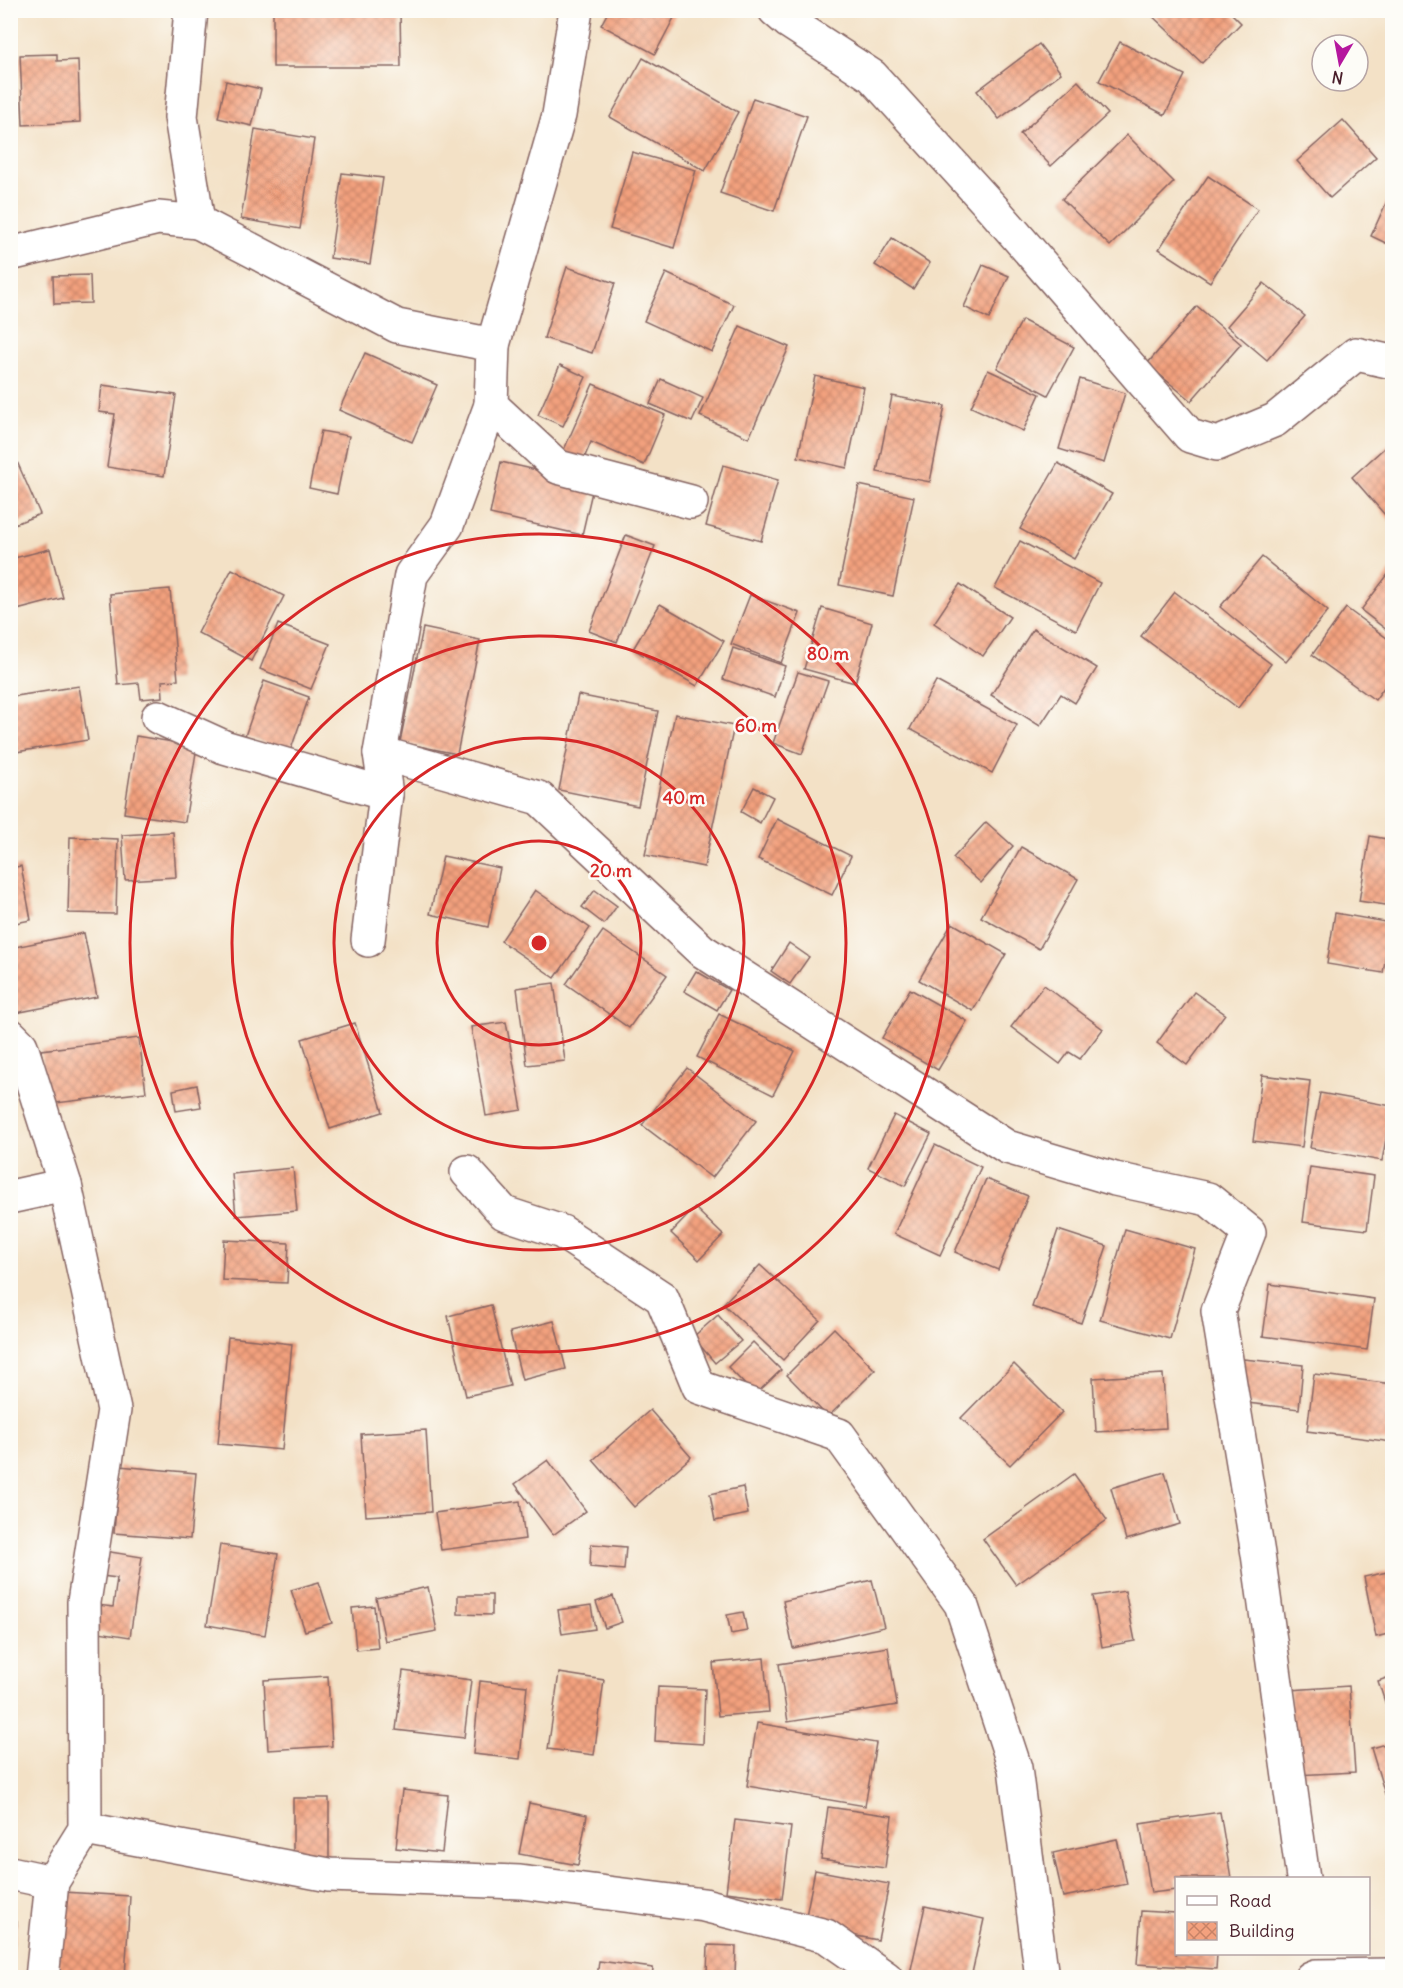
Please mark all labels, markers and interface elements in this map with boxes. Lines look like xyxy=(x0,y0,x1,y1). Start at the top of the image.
north arrow xyxy=(1310,33,1370,93)
text: N xyxy=(1330,67,1345,89)
text: 80 m xyxy=(807,642,849,665)
text: 60 m xyxy=(735,714,777,737)
text: 40 m xyxy=(663,786,705,809)
text: 20 m xyxy=(590,859,632,882)
centre of rings xyxy=(529,933,549,953)
legend xyxy=(1175,1877,1370,1955)
text: Road xyxy=(1229,1889,1272,1912)
text: Building xyxy=(1229,1919,1294,1942)

